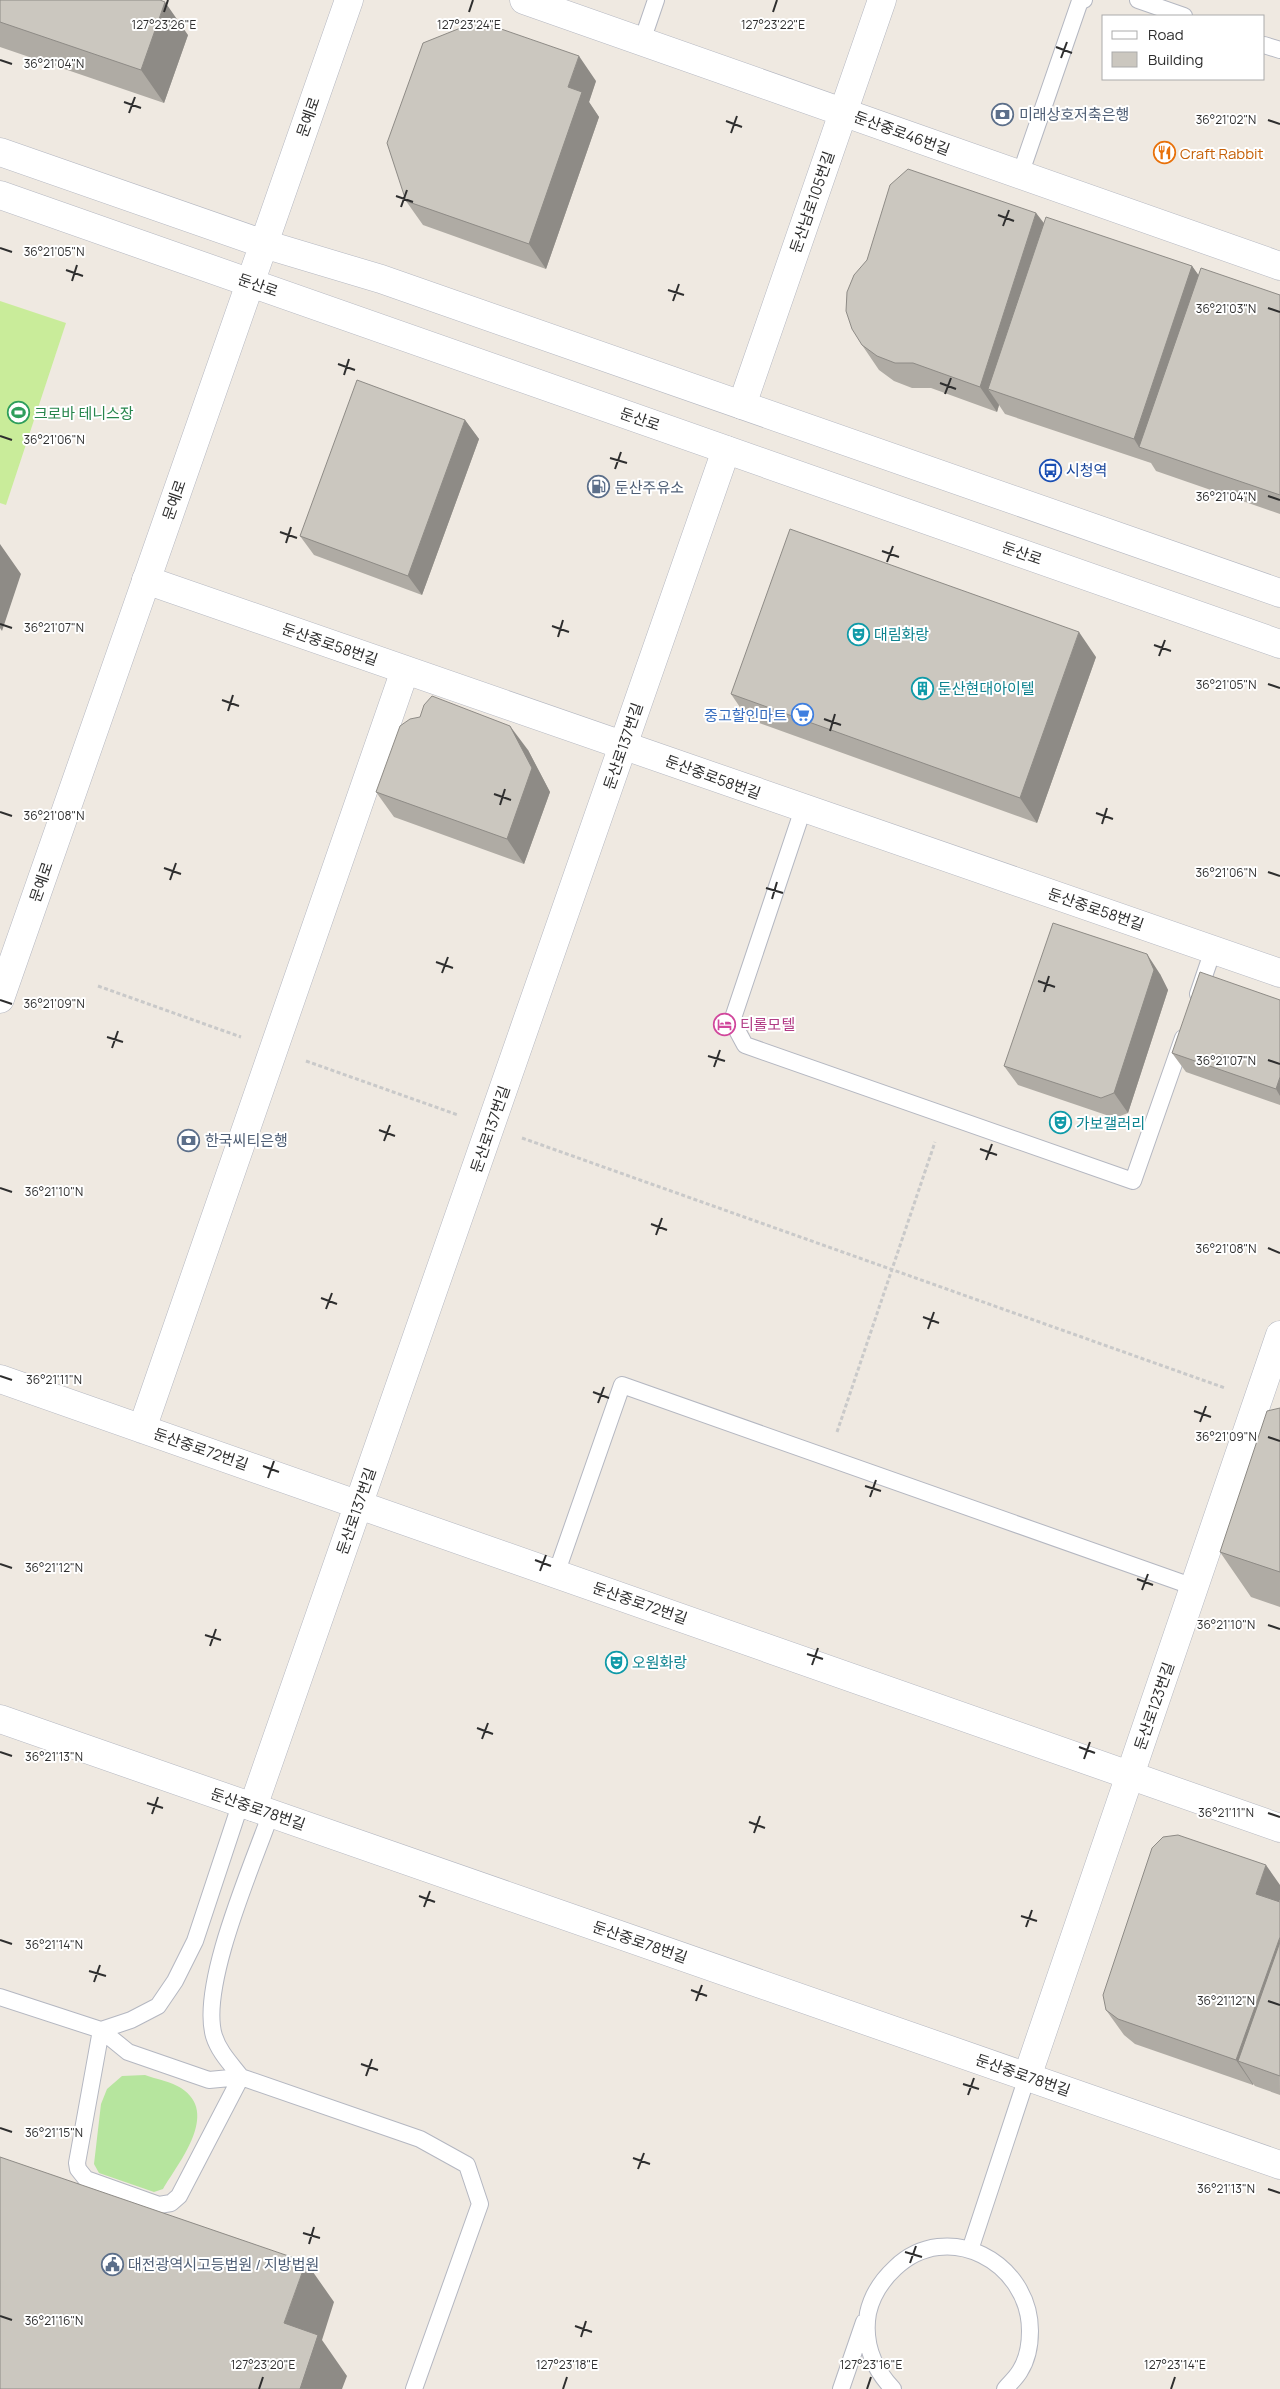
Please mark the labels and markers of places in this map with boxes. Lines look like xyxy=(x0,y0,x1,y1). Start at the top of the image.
bank icon: 미래상호저축은행 xyxy=(991,102,1015,126)
place label: 미래상호저축은행 xyxy=(1019,104,1129,125)
restaurant icon: Craft Rabbit xyxy=(1152,141,1176,165)
place label: Craft Rabbit xyxy=(1180,143,1264,164)
sports icon: 크로바 테니스장 xyxy=(6,401,30,425)
place label: 크로바 테니스장 xyxy=(34,403,134,424)
bus stop icon: 시청역 xyxy=(1038,458,1062,482)
place label: 시청역 xyxy=(1066,460,1107,481)
fuel station icon: 둔산주유소 xyxy=(587,475,611,499)
place label: 둔산주유소 xyxy=(615,477,684,498)
theatre icon: 대림화랑 xyxy=(846,622,870,646)
place label: 대림화랑 xyxy=(874,624,929,645)
building icon: 둔산현대아이텔 xyxy=(910,676,934,700)
place label: 둔산현대아이텔 xyxy=(938,678,1035,699)
supermarket icon: 중고할인마트 xyxy=(791,703,815,727)
place label: 중고할인마트 xyxy=(704,705,787,726)
hotel icon: 티롤모텔 xyxy=(712,1012,736,1036)
place label: 티롤모텔 xyxy=(740,1014,795,1035)
theatre icon: 가보갤러리 xyxy=(1048,1111,1072,1135)
place label: 가보갤러리 xyxy=(1076,1113,1145,1134)
bank icon: 한국씨티은행 xyxy=(177,1128,201,1152)
place label: 한국씨티은행 xyxy=(205,1130,288,1151)
theatre icon: 오원화랑 xyxy=(604,1650,628,1674)
place label: 오원화랑 xyxy=(632,1652,687,1673)
public building icon: 대전광역시고등법원 / 지방법원 xyxy=(100,2252,124,2276)
place label: 대전광역시고등법원 / 지방법원 xyxy=(128,2254,319,2275)

